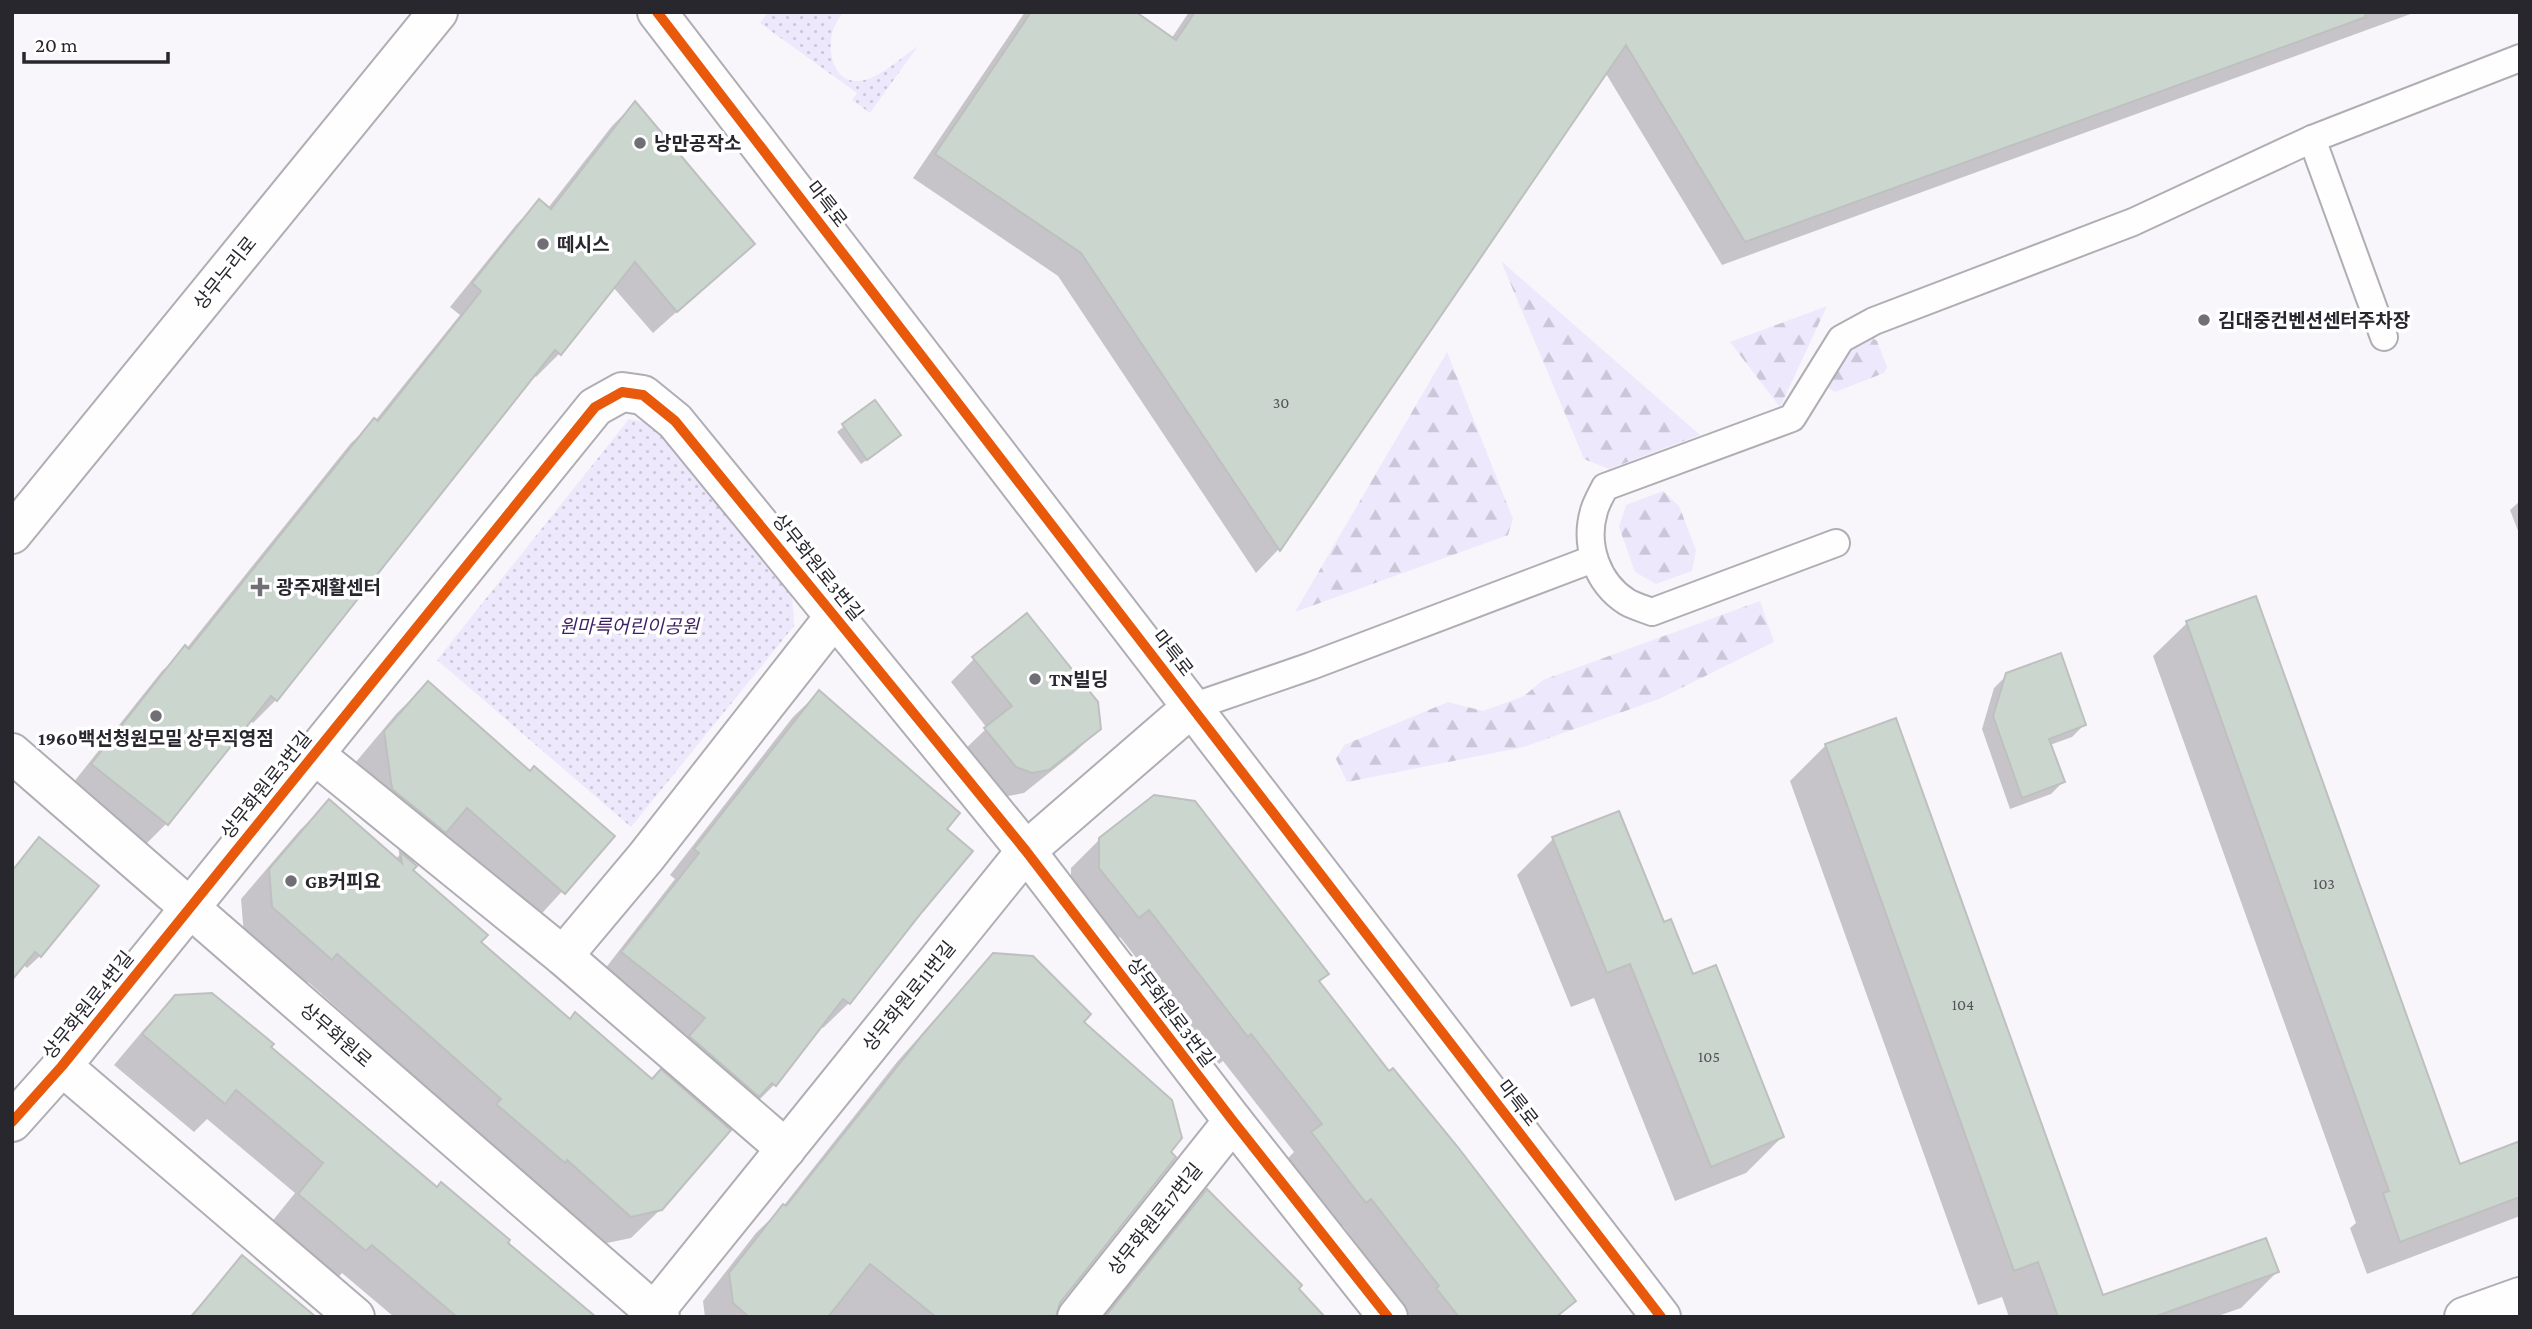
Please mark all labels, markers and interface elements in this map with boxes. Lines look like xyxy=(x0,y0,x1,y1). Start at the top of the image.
scale bar xyxy=(24,21,168,65)
text: 20 m xyxy=(35,33,78,57)
place label: 낭만공작소 xyxy=(654,133,741,154)
marker: 낭만공작소 xyxy=(632,135,648,151)
street label: 마륵로 xyxy=(803,177,851,231)
street label: 상무누리로 xyxy=(189,232,261,314)
place label: 떼시스 xyxy=(557,234,609,255)
marker: 떼시스 xyxy=(535,236,551,252)
place label: 김대중컨벤션센터주차장 xyxy=(2218,310,2410,331)
marker: 김대중컨벤션센터주차장 xyxy=(2196,312,2212,328)
house number: 30 xyxy=(1273,394,1289,411)
street label: 상무화원로3번길 xyxy=(768,509,868,625)
marker: 광주재활센터 xyxy=(250,577,270,597)
place label: 광주재활센터 xyxy=(276,577,381,598)
park label: 원마륵어린이공원 xyxy=(559,616,700,637)
street label: 마륵로 xyxy=(1149,626,1197,680)
place label: TN빌딩 xyxy=(1049,669,1108,690)
marker: TN빌딩 xyxy=(1027,671,1043,687)
marker: 1960백선청원모밀 상무직영점 xyxy=(148,708,164,724)
street label: 상무화원로3번길 xyxy=(216,727,316,843)
place label: 1960백선청원모밀 상무직영점 xyxy=(38,728,274,749)
place label: GB커피요 xyxy=(305,871,381,892)
marker: GB커피요 xyxy=(283,873,299,889)
house number: 103 xyxy=(2313,875,2335,892)
street label: 상무화원로11번길 xyxy=(858,937,960,1055)
street label: 상무화원로4번길 xyxy=(38,947,138,1063)
street label: 상무화원로3번길 xyxy=(1123,953,1219,1071)
house number: 104 xyxy=(1952,996,1974,1013)
street label: 상무화원로 xyxy=(296,998,376,1072)
house number: 105 xyxy=(1698,1048,1720,1065)
street label: 마륵로 xyxy=(1494,1076,1542,1130)
street label: 상무화원로17번길 xyxy=(1104,1159,1206,1279)

